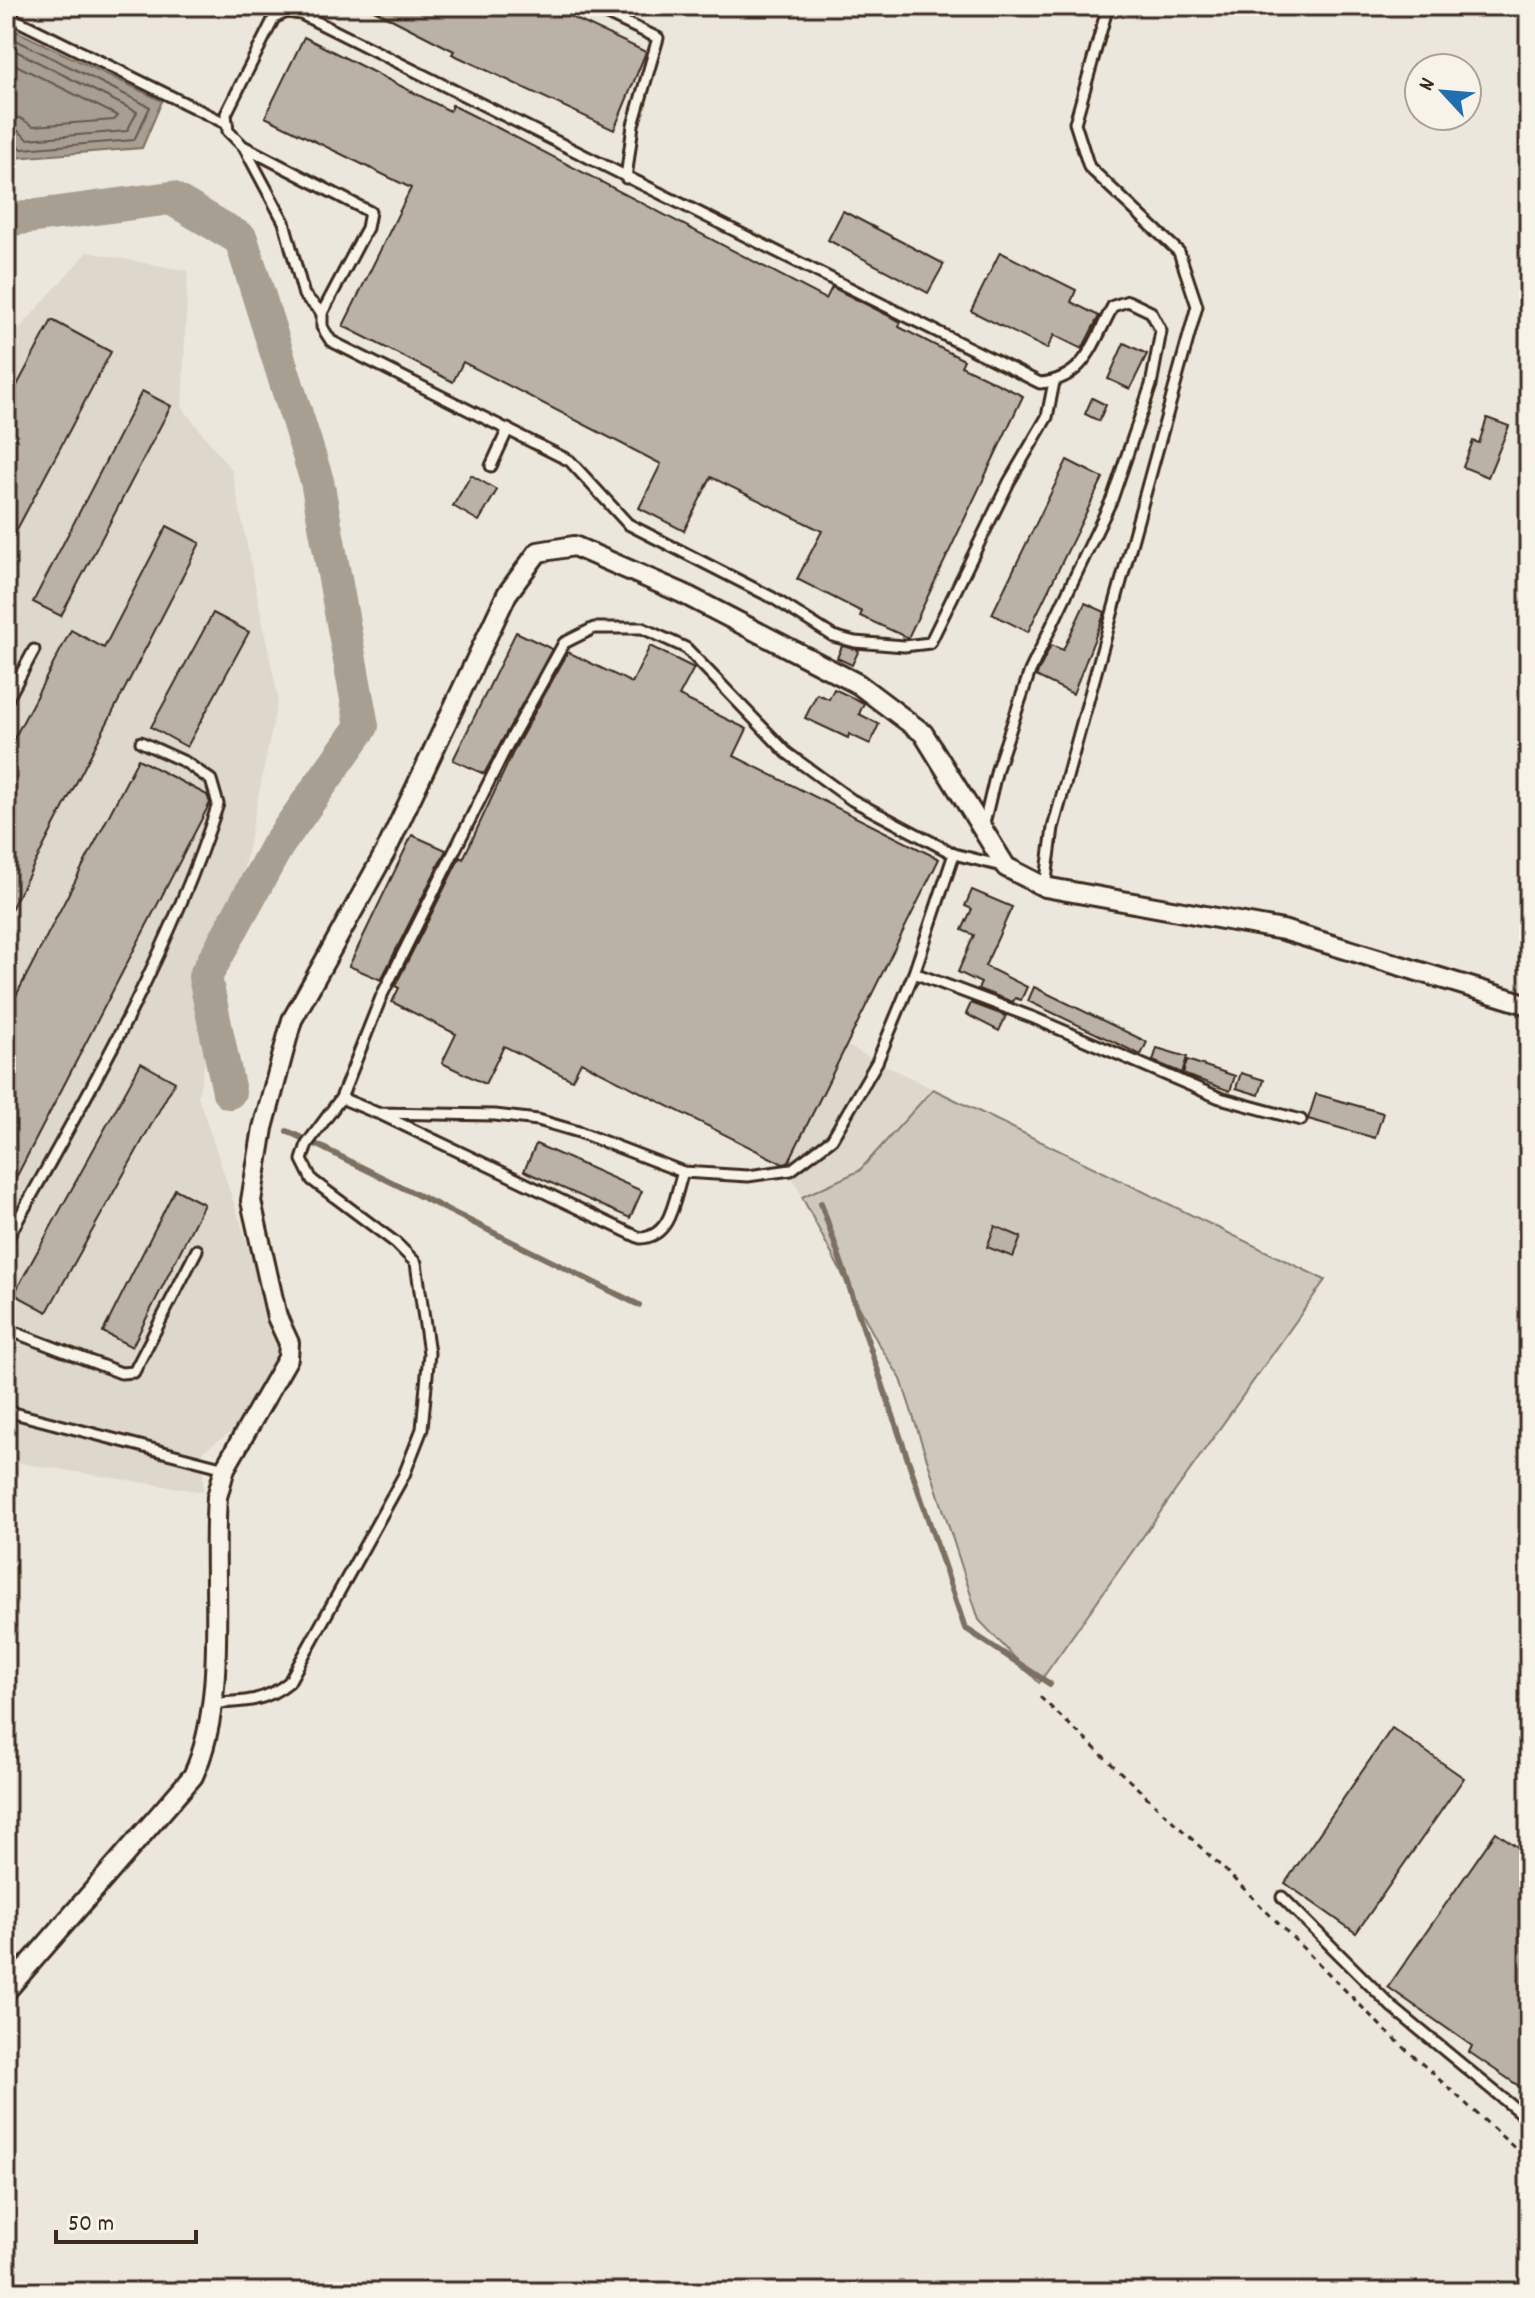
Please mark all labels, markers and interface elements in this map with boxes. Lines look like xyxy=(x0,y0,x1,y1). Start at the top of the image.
north arrow xyxy=(1403,52,1483,132)
text: N xyxy=(1412,73,1445,96)
scale bar xyxy=(56,2194,196,2244)
text: 50 m xyxy=(68,2208,114,2242)

